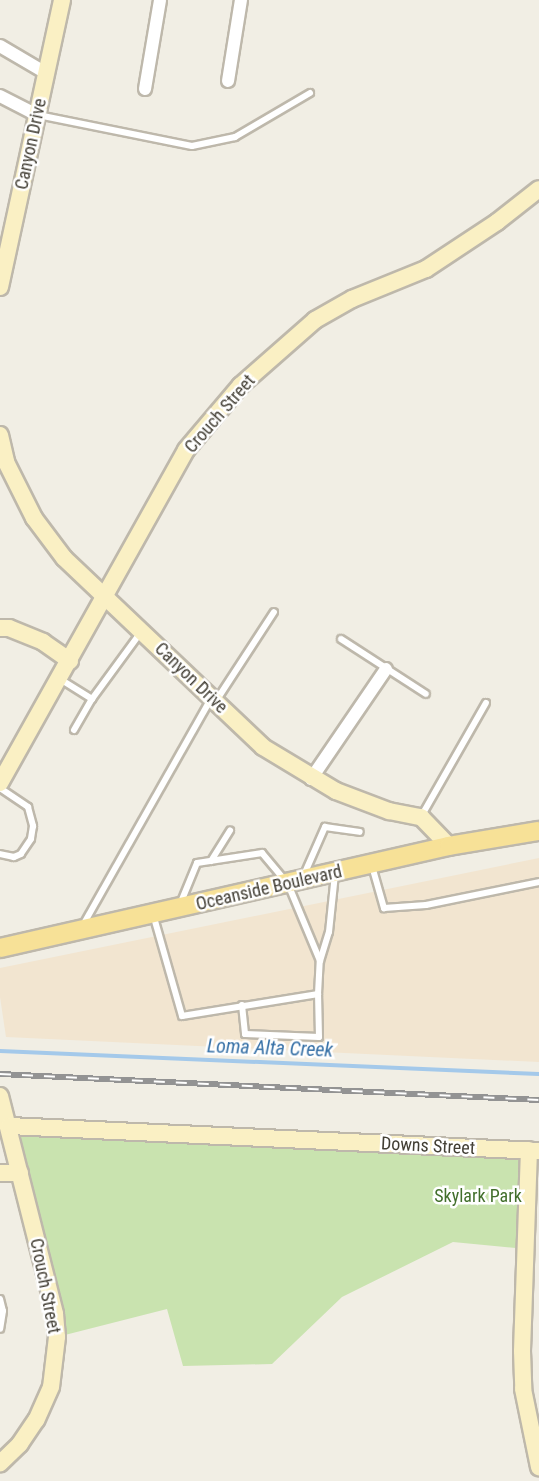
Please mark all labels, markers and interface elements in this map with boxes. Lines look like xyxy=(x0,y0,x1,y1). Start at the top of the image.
street label: Canyon Drive xyxy=(11,96,51,192)
street label: Crouch Street xyxy=(180,370,260,458)
street label: Canyon Drive xyxy=(150,638,232,718)
street label: Oceanside Boulevard xyxy=(194,861,344,915)
water label: Loma Alta Creek xyxy=(206,1034,334,1062)
street label: Downs Street xyxy=(380,1133,476,1159)
park label: Skylark Park xyxy=(434,1185,522,1207)
street label: Crouch Street xyxy=(25,1237,65,1335)

